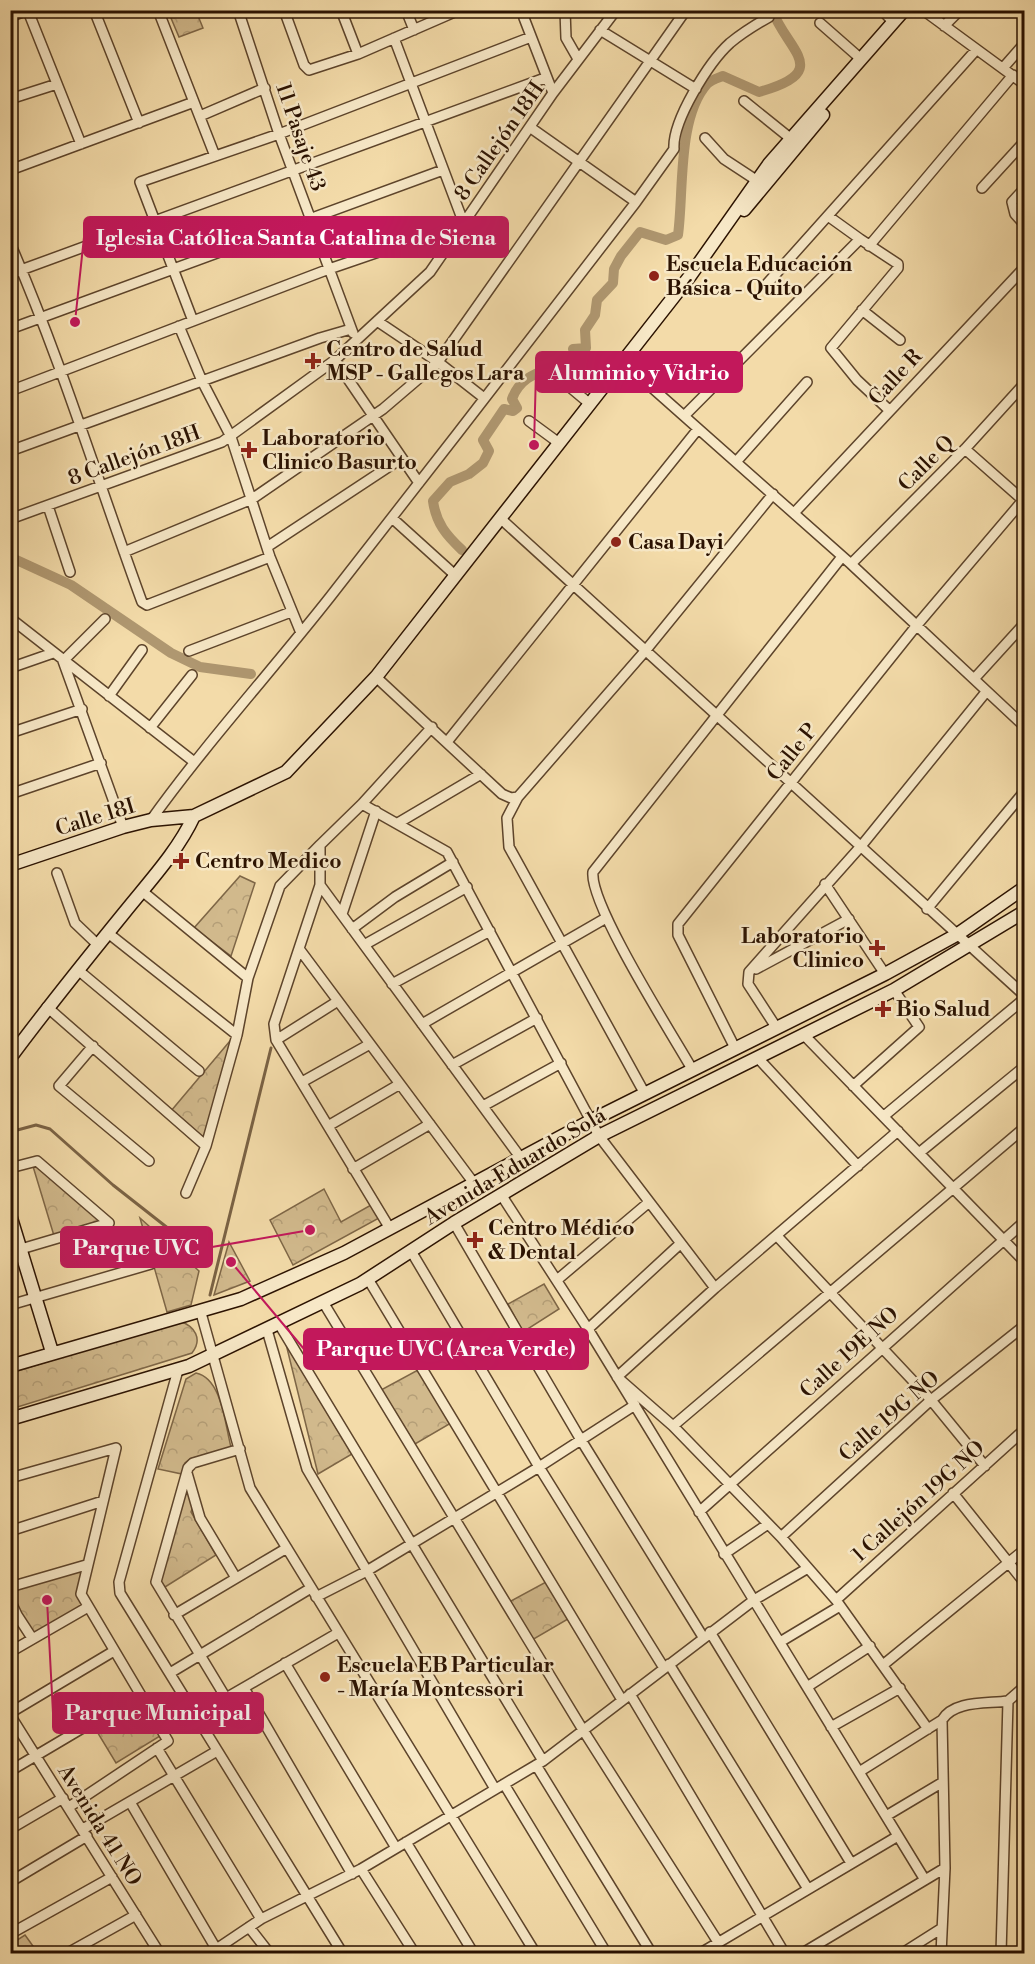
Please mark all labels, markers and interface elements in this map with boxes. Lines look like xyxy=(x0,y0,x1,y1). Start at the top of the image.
street label: 8 Callejón 18H xyxy=(449,77,550,206)
street label: 11 Pasaje 43 xyxy=(269,80,331,195)
callout: Iglesia Católica Santa Catalina de Siena xyxy=(84,217,508,257)
text: Iglesia Católica Santa Catalina de Siena xyxy=(96,225,497,252)
place label: Escuela Educación Básica - Quito xyxy=(666,252,852,302)
marker: Escuela Educación Básica - Quito xyxy=(647,269,661,283)
place label: Centro de Salud MSP - Gallegos Lara xyxy=(326,337,525,387)
street label: Calle R xyxy=(863,344,928,411)
marker: Centro de Salud MSP - Gallegos Lara xyxy=(304,352,322,370)
callout: Aluminio y Vidrio xyxy=(536,352,742,392)
text: Aluminio y Vidrio xyxy=(547,360,730,387)
street label: 8 Callejón 18H xyxy=(64,420,204,492)
place label: Laboratorio Clinico Basurto xyxy=(262,426,417,476)
street label: Calle Q xyxy=(893,430,960,497)
marker: Laboratorio Clinico Basurto xyxy=(240,441,258,459)
place label: Casa Dayi xyxy=(628,530,724,556)
marker: Casa Dayi xyxy=(609,535,623,549)
street label: Calle P xyxy=(762,718,824,787)
street label: Calle 18I xyxy=(52,794,138,842)
place label: Centro Medico xyxy=(195,849,342,875)
marker: Centro Medico xyxy=(172,852,190,870)
place label: Laboratorio Clinico xyxy=(741,924,864,974)
marker: Laboratorio Clinico xyxy=(868,939,886,957)
place label: Bio Salud xyxy=(896,997,991,1023)
marker: Bio Salud xyxy=(874,1000,892,1018)
street label: Avenida Eduardo Solá xyxy=(419,1102,611,1232)
place label: Centro Médico & Dental xyxy=(488,1216,635,1266)
callout: Parque UVC xyxy=(61,1227,212,1267)
marker: Centro Médico & Dental xyxy=(466,1231,484,1249)
text: Parque UVC xyxy=(73,1235,199,1262)
street label: Calle 19E NO xyxy=(795,1302,904,1404)
callout: Parque UVC (Area Verde) xyxy=(304,1329,588,1369)
text: Parque UVC (Area Verde) xyxy=(316,1336,576,1363)
street label: Calle 19G NO xyxy=(834,1366,945,1468)
street label: 1 Callejón 19G NO xyxy=(847,1435,990,1568)
place label: Escuela EB Particular - María Montessori xyxy=(337,1653,554,1703)
marker: Escuela EB Particular - María Montessori xyxy=(318,1670,332,1684)
callout: Parque Municipal xyxy=(53,1693,263,1733)
text: Parque Municipal xyxy=(65,1700,251,1727)
street label: Avenida 41 NO xyxy=(51,1759,147,1891)

